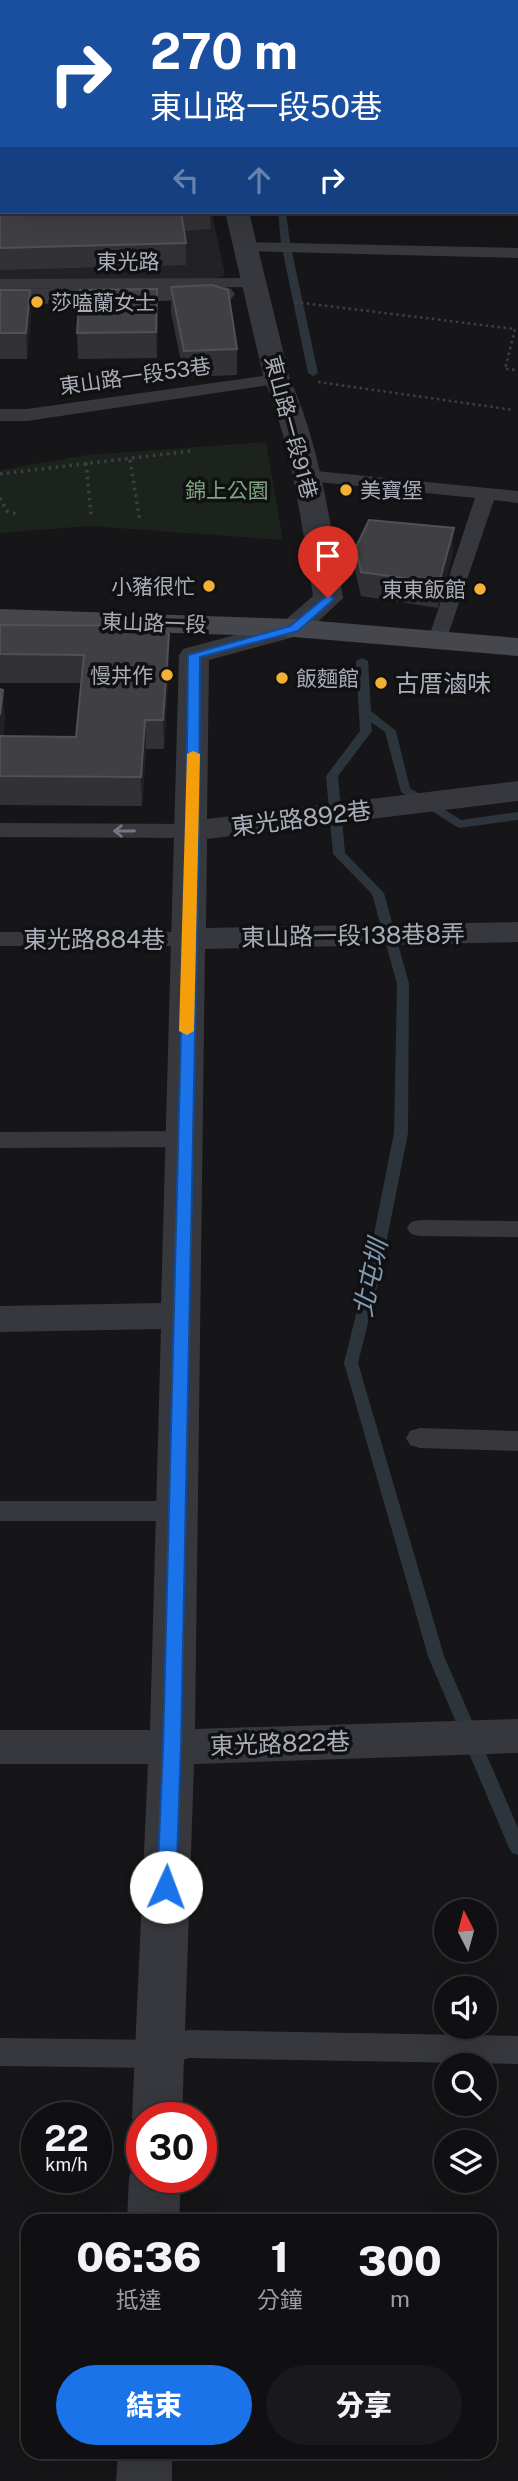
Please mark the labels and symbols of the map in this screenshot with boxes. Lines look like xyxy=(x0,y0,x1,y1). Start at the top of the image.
street label: 東光路 xyxy=(97,249,160,274)
place label: 莎嗑蘭女士 xyxy=(51,290,156,315)
marker: 莎嗑蘭女士 xyxy=(29,294,45,310)
street label: 東山路一段91巷 xyxy=(260,352,322,502)
street label: 東山路一段53巷 xyxy=(58,353,212,399)
park label: 錦上公園 xyxy=(185,478,269,503)
place label: 美寶堡 xyxy=(360,478,423,503)
marker: 美寶堡 xyxy=(338,482,354,498)
pin xyxy=(298,526,358,598)
place label: 小豬很忙 xyxy=(111,574,195,599)
place label: 東東飯館 xyxy=(382,577,466,602)
marker: 小豬很忙 xyxy=(201,578,217,594)
marker: 東東飯館 xyxy=(472,581,488,597)
street label: 東山路一段 xyxy=(101,609,207,637)
place label: 慢丼作 xyxy=(90,663,153,688)
place label: 飯麵館 xyxy=(296,666,359,691)
marker: 慢丼作 xyxy=(159,667,175,683)
place label: 古厝滷味 xyxy=(395,669,491,697)
marker: 飯麵館 xyxy=(274,670,290,686)
marker: 古厝滷味 xyxy=(373,675,389,691)
street label: 東光路892巷 xyxy=(229,796,373,840)
one-way arrow xyxy=(113,824,136,837)
street label: 東山路一段138巷8弄 xyxy=(241,919,465,951)
street label: 東光路884巷 xyxy=(23,925,165,953)
water label: 北屯圳 xyxy=(347,1233,394,1319)
street label: 東光路822巷 xyxy=(209,1727,351,1759)
position arrow xyxy=(129,1850,203,1924)
north arrow xyxy=(434,1899,497,1962)
speed limit sign: 30 xyxy=(126,2102,217,2193)

